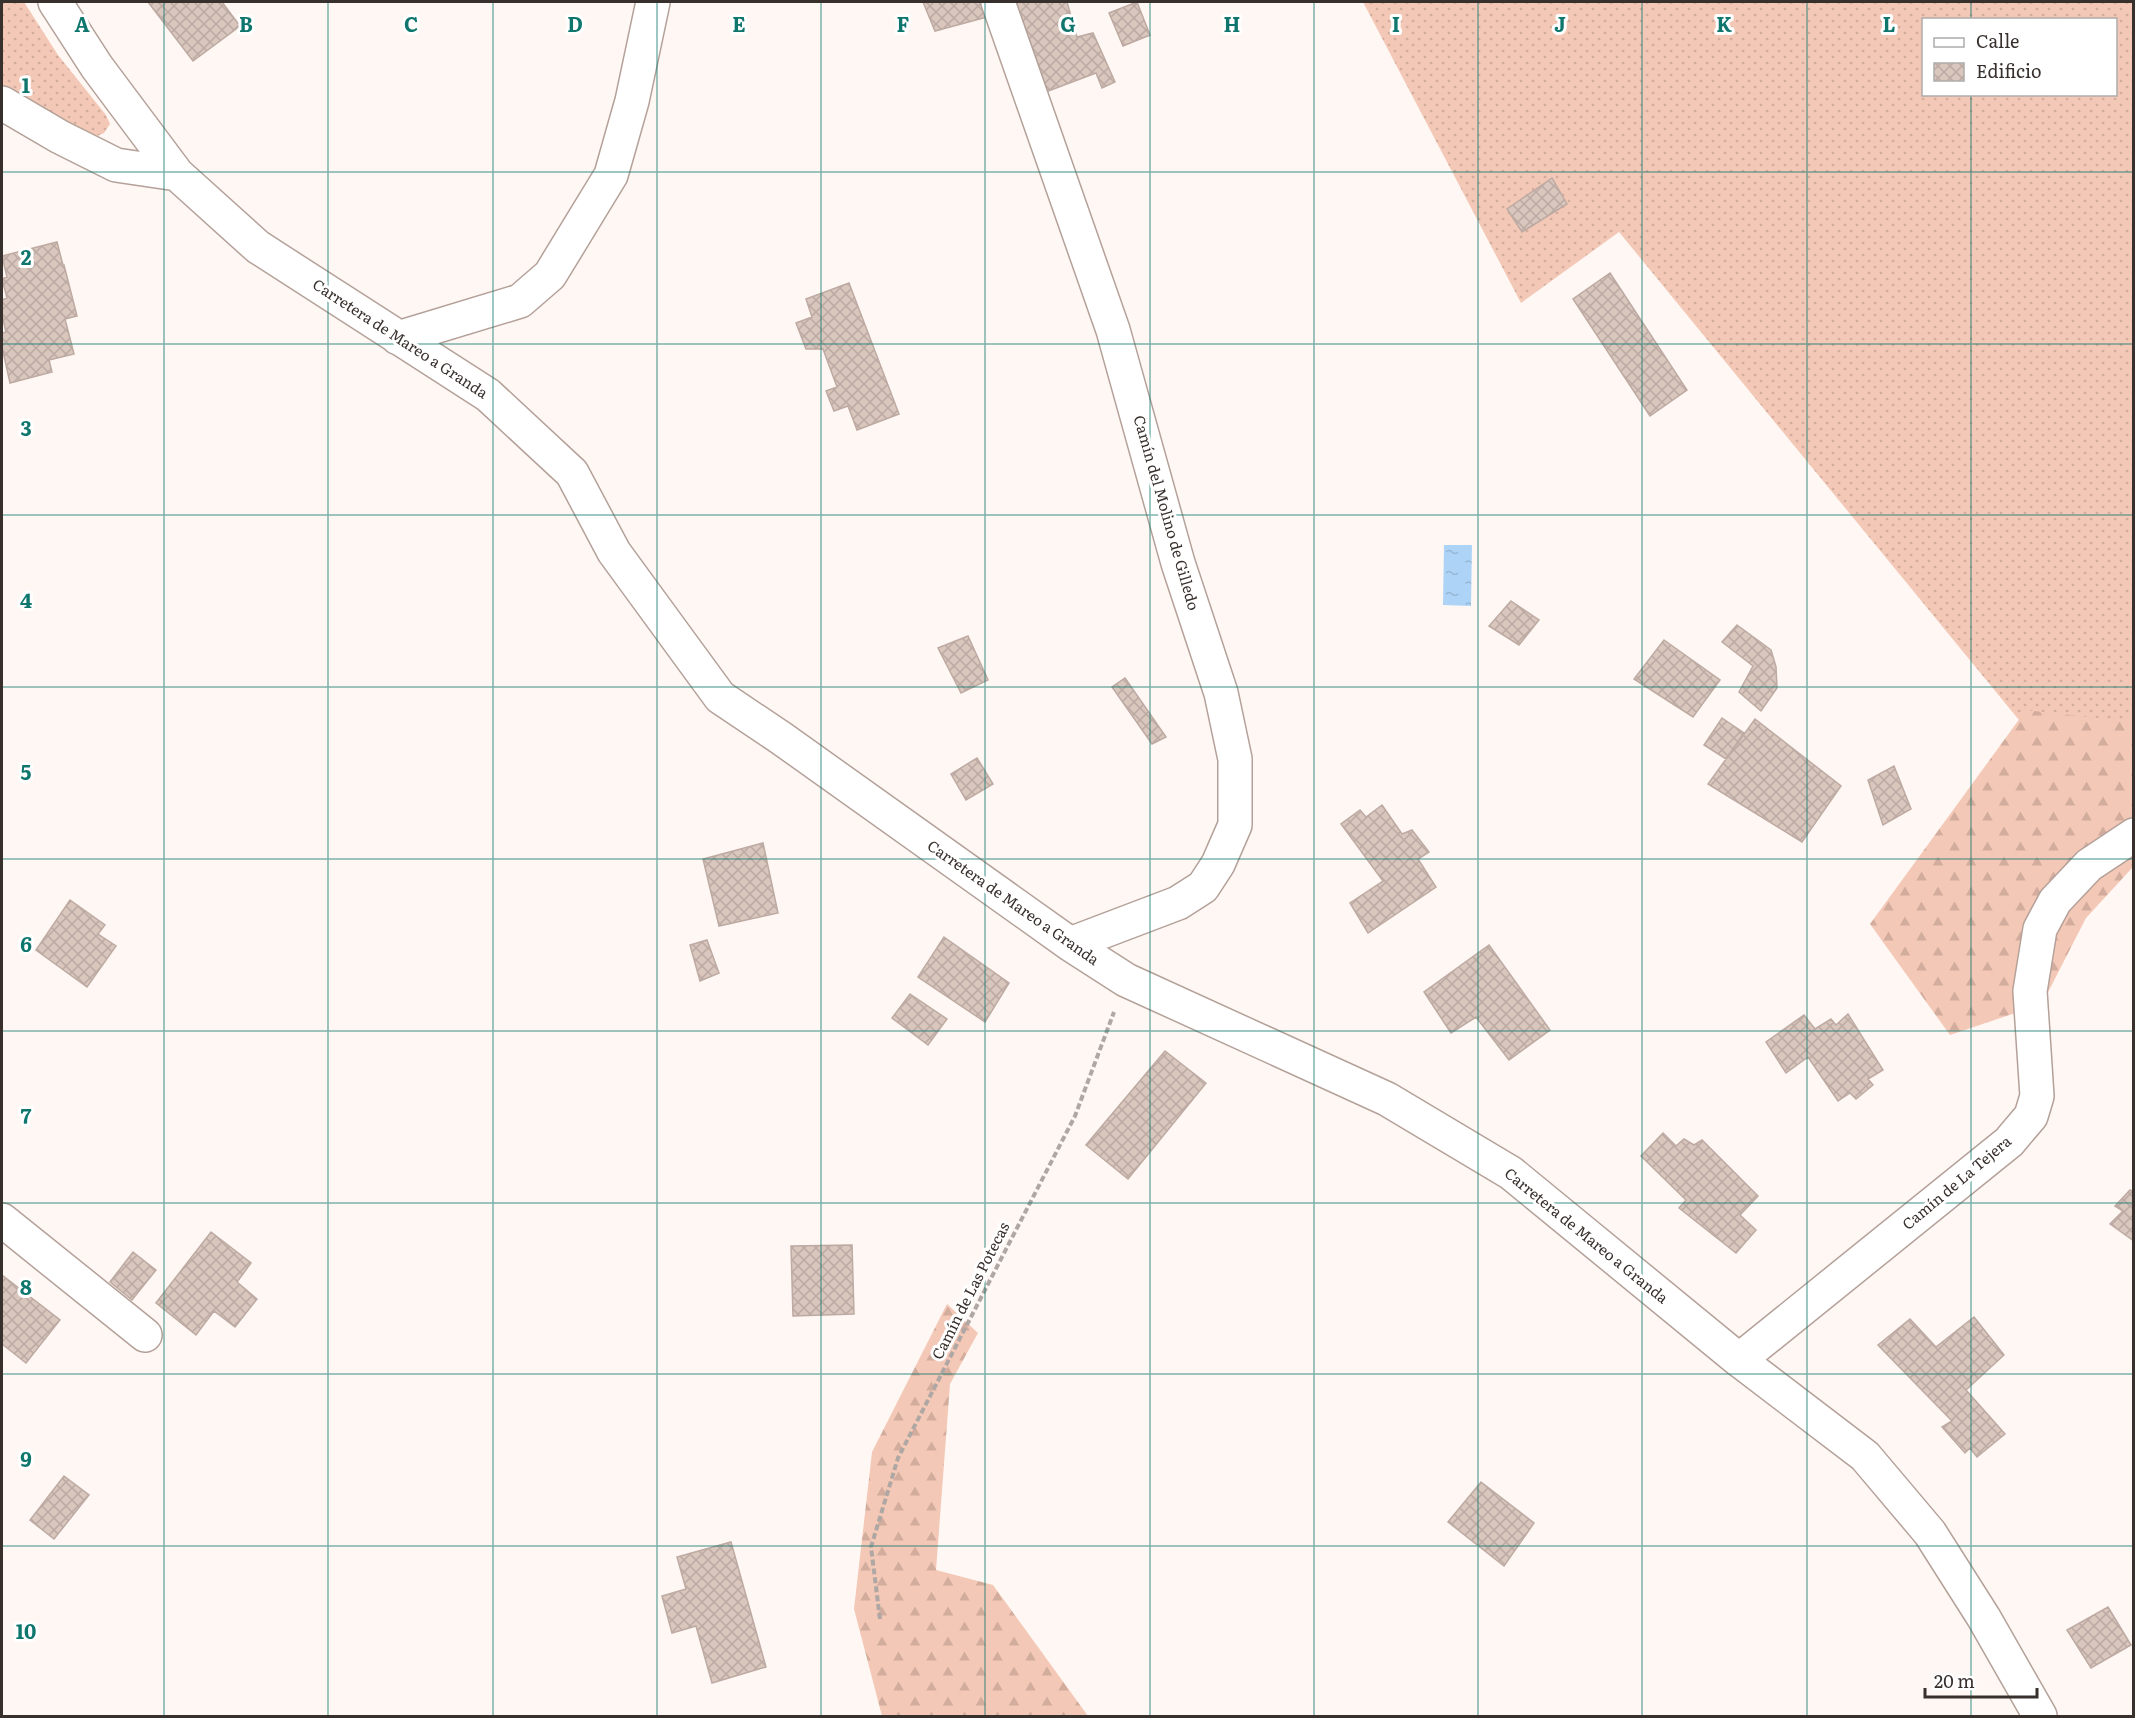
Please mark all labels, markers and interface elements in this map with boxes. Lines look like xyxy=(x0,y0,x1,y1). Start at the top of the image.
text: A xyxy=(74,8,90,38)
text: B xyxy=(239,8,253,38)
text: C xyxy=(404,8,418,38)
text: D xyxy=(567,8,583,38)
text: E xyxy=(732,8,746,38)
text: F xyxy=(897,8,910,38)
text: G xyxy=(1060,8,1076,38)
text: H xyxy=(1224,8,1240,38)
text: I xyxy=(1392,8,1400,38)
text: J xyxy=(1554,8,1566,38)
text: K xyxy=(1716,8,1732,38)
text: L xyxy=(1883,8,1896,38)
legend xyxy=(1922,18,2117,96)
text: Calle xyxy=(1976,27,2019,54)
text: Edificio xyxy=(1976,57,2042,84)
text: 1 xyxy=(22,69,30,99)
text: 2 xyxy=(21,241,32,271)
street label: Carretera de Mareo a Granda xyxy=(309,272,494,404)
text: 3 xyxy=(20,412,32,442)
street label: Camín del Molino de Gilledo xyxy=(1129,412,1206,613)
text: 4 xyxy=(20,584,32,614)
text: 5 xyxy=(21,756,32,786)
street label: Carretera de Mareo a Granda xyxy=(923,834,1105,971)
text: 6 xyxy=(20,928,32,958)
text: 7 xyxy=(21,1100,32,1130)
street label: Camín de La Tejera xyxy=(1896,1129,2016,1235)
street label: Carretera de Mareo a Granda xyxy=(1500,1161,1675,1309)
street label: Camín de Las Potecas xyxy=(925,1217,1014,1363)
text: 8 xyxy=(20,1271,32,1301)
text: 9 xyxy=(20,1443,32,1473)
text: 10 xyxy=(16,1615,36,1645)
scale bar xyxy=(1925,1661,2038,1699)
text: 20 m xyxy=(1934,1667,1975,1694)

